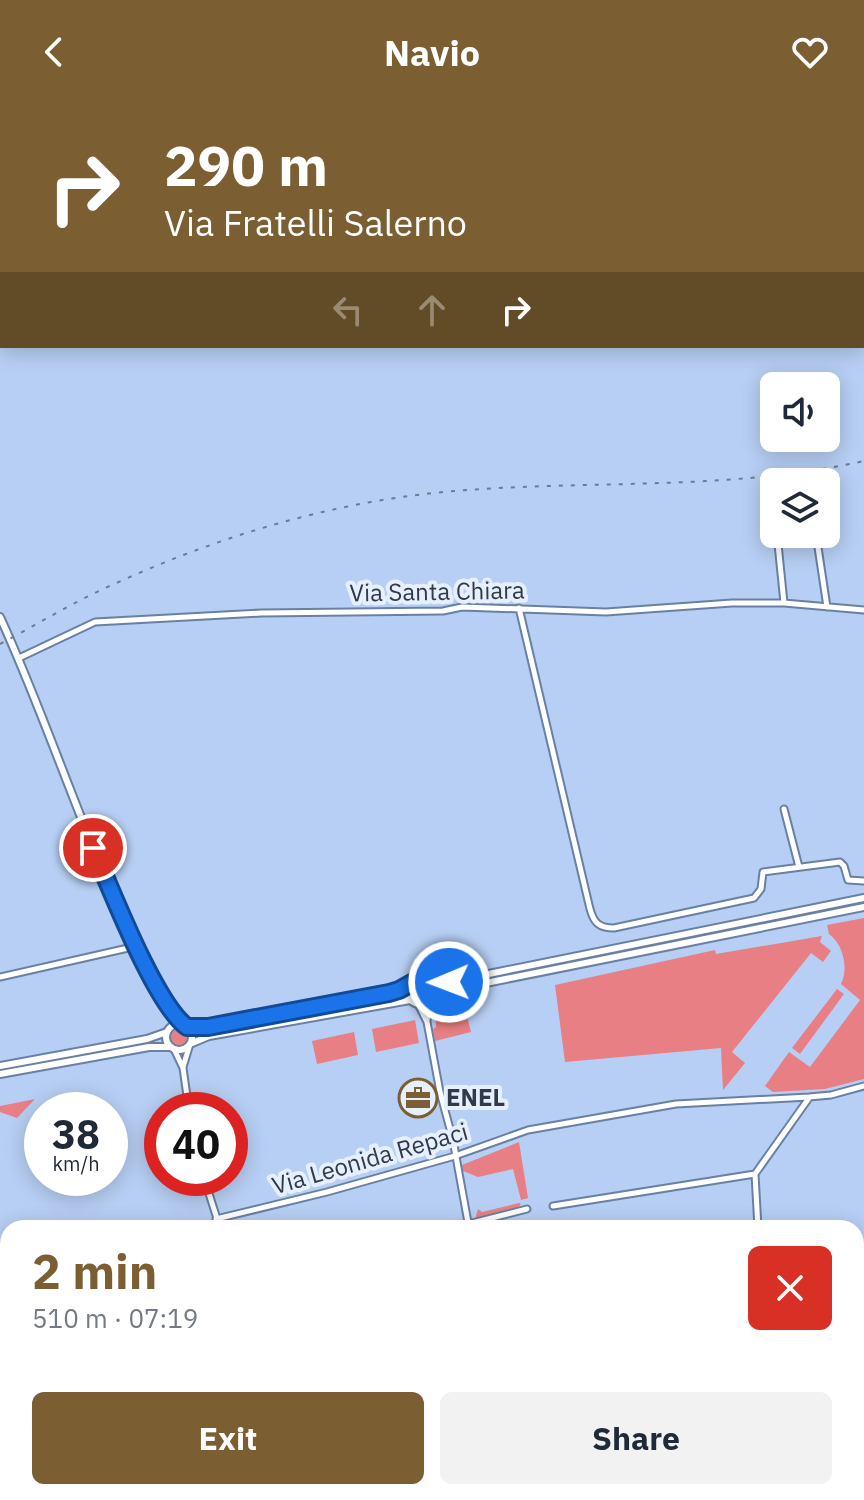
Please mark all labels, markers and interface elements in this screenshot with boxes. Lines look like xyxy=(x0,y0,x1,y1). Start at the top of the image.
text: Navio xyxy=(384,29,480,76)
icon: back xyxy=(32,30,76,74)
icon: heart xyxy=(788,30,832,74)
text: 290 m xyxy=(164,129,328,201)
icon: right xyxy=(32,136,136,240)
text: Via Fratelli Salerno xyxy=(164,199,467,246)
icon: left xyxy=(326,288,370,332)
icon: ahead xyxy=(410,288,454,332)
icon: right xyxy=(494,288,538,332)
map controls xyxy=(760,372,840,548)
button: sound xyxy=(760,372,840,452)
button: layers xyxy=(760,468,840,548)
street label: Via Santa Chiara xyxy=(349,573,525,609)
pin xyxy=(59,814,127,882)
icon: arrive xyxy=(71,826,115,870)
position arrow xyxy=(407,940,491,1024)
office icon: ENEL xyxy=(397,1077,439,1119)
place label: ENEL xyxy=(446,1081,505,1113)
speed limit sign: 40 xyxy=(144,1092,248,1196)
text: 38 xyxy=(52,1108,100,1160)
street label: Via Leonida Repaci xyxy=(268,1115,471,1201)
text: km/h xyxy=(52,1150,100,1177)
text: 2 min xyxy=(32,1240,157,1302)
button: close xyxy=(748,1246,832,1330)
text: 510 m · 07:19 xyxy=(32,1301,198,1335)
button: Exit xyxy=(32,1392,424,1484)
button: Share xyxy=(440,1392,832,1484)

